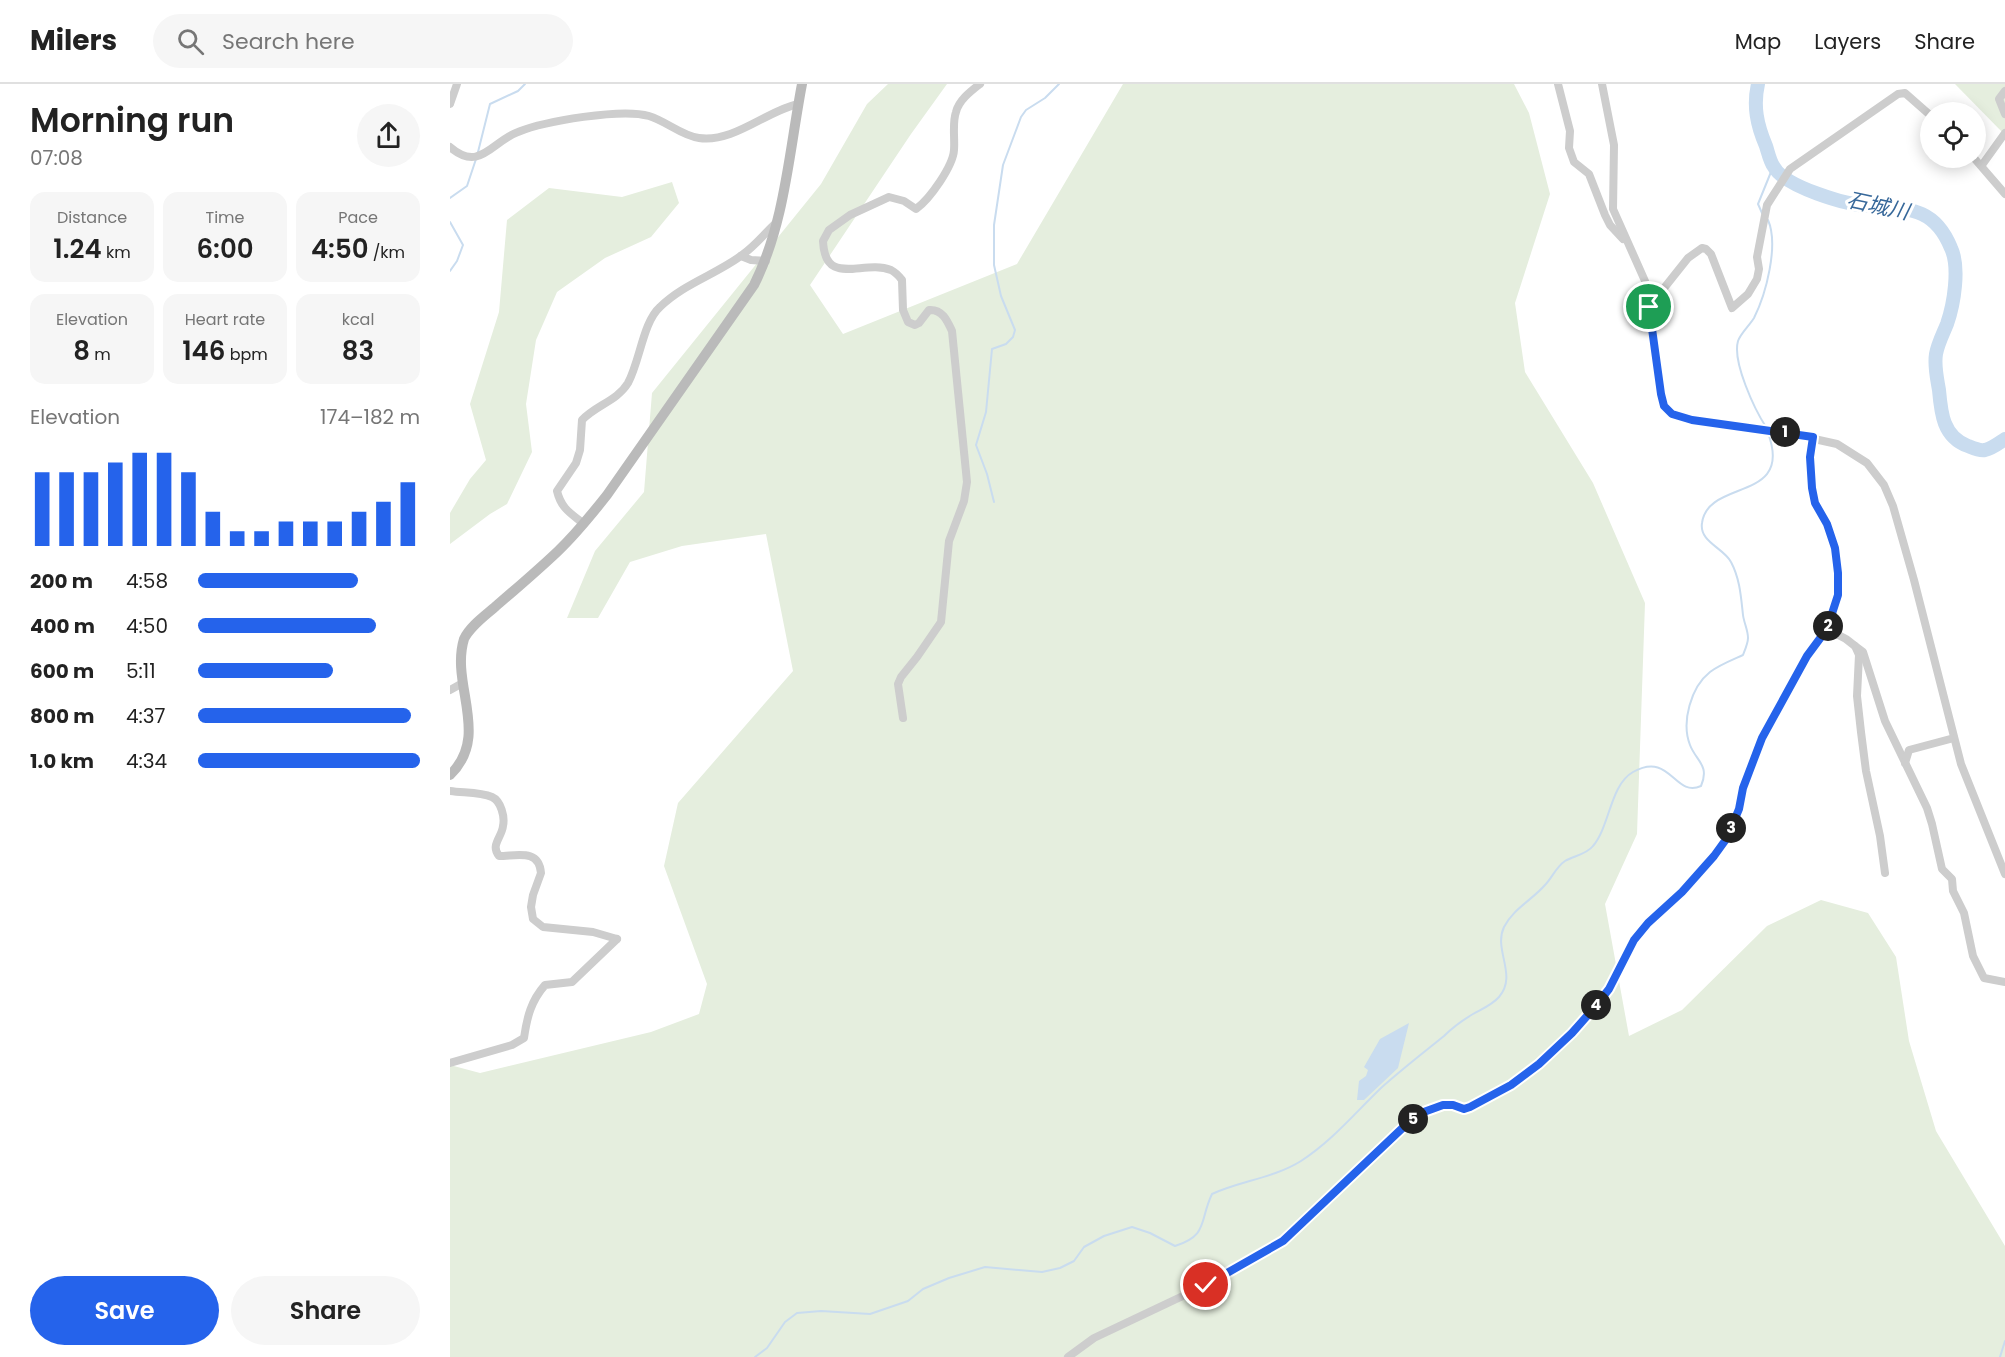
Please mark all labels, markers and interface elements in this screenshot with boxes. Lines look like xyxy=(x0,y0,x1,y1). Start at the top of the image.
search box xyxy=(153,14,573,68)
text: Milers xyxy=(30,21,117,60)
icon: search xyxy=(174,25,207,58)
text: Search here xyxy=(222,26,355,57)
text: Map xyxy=(1735,27,1781,56)
text: Layers xyxy=(1814,27,1881,56)
text: Share xyxy=(1914,27,1975,56)
text: Morning run xyxy=(30,97,234,144)
map controls xyxy=(1920,102,1986,168)
button: locate xyxy=(1920,102,1986,168)
button: share xyxy=(357,104,420,167)
text: 07:08 xyxy=(30,144,83,172)
water label: 石城川 xyxy=(1844,185,1914,227)
text: Distance xyxy=(57,206,127,229)
text: Time xyxy=(206,206,245,229)
text: Pace xyxy=(338,206,378,229)
text: 1.24 xyxy=(53,231,102,267)
text: 6:00 xyxy=(196,231,254,267)
text: 4:50 xyxy=(311,231,368,267)
text: km xyxy=(102,241,131,264)
text: /km xyxy=(368,241,405,264)
pin xyxy=(1623,281,1674,332)
icon: arrive xyxy=(1632,290,1665,323)
text: Elevation xyxy=(56,308,128,331)
text: Heart rate xyxy=(185,308,265,331)
text: kcal xyxy=(342,308,374,331)
text: 8 xyxy=(73,333,90,369)
text: 146 xyxy=(182,333,225,369)
text: 83 xyxy=(342,333,374,369)
text: m xyxy=(90,343,111,366)
text: bpm xyxy=(225,343,268,366)
text: Elevation xyxy=(30,403,120,431)
text: 174–182 m xyxy=(320,403,420,431)
pin: 1 xyxy=(1770,417,1800,447)
text: 1 xyxy=(1782,420,1788,443)
text: 200 m xyxy=(30,567,93,595)
text: 4:58 xyxy=(126,567,168,595)
pin: 2 xyxy=(1813,611,1843,641)
text: 400 m xyxy=(30,612,95,640)
text: 4:50 xyxy=(126,612,168,640)
text: 2 xyxy=(1823,614,1833,637)
text: 600 m xyxy=(30,657,94,685)
text: 5:11 xyxy=(126,657,156,685)
text: 800 m xyxy=(30,702,94,730)
text: 4:37 xyxy=(126,702,166,730)
text: 1.0 km xyxy=(30,747,94,775)
text: 4:34 xyxy=(126,747,167,775)
pin: 3 xyxy=(1716,813,1746,843)
text: 3 xyxy=(1726,816,1736,839)
pin: 4 xyxy=(1581,990,1611,1020)
text: 4 xyxy=(1591,993,1601,1016)
pin: 5 xyxy=(1398,1104,1428,1134)
text: 5 xyxy=(1408,1107,1418,1130)
pin xyxy=(1180,1259,1231,1310)
icon: check xyxy=(1189,1268,1222,1301)
button: Save xyxy=(30,1276,219,1345)
button: Share xyxy=(231,1276,420,1345)

